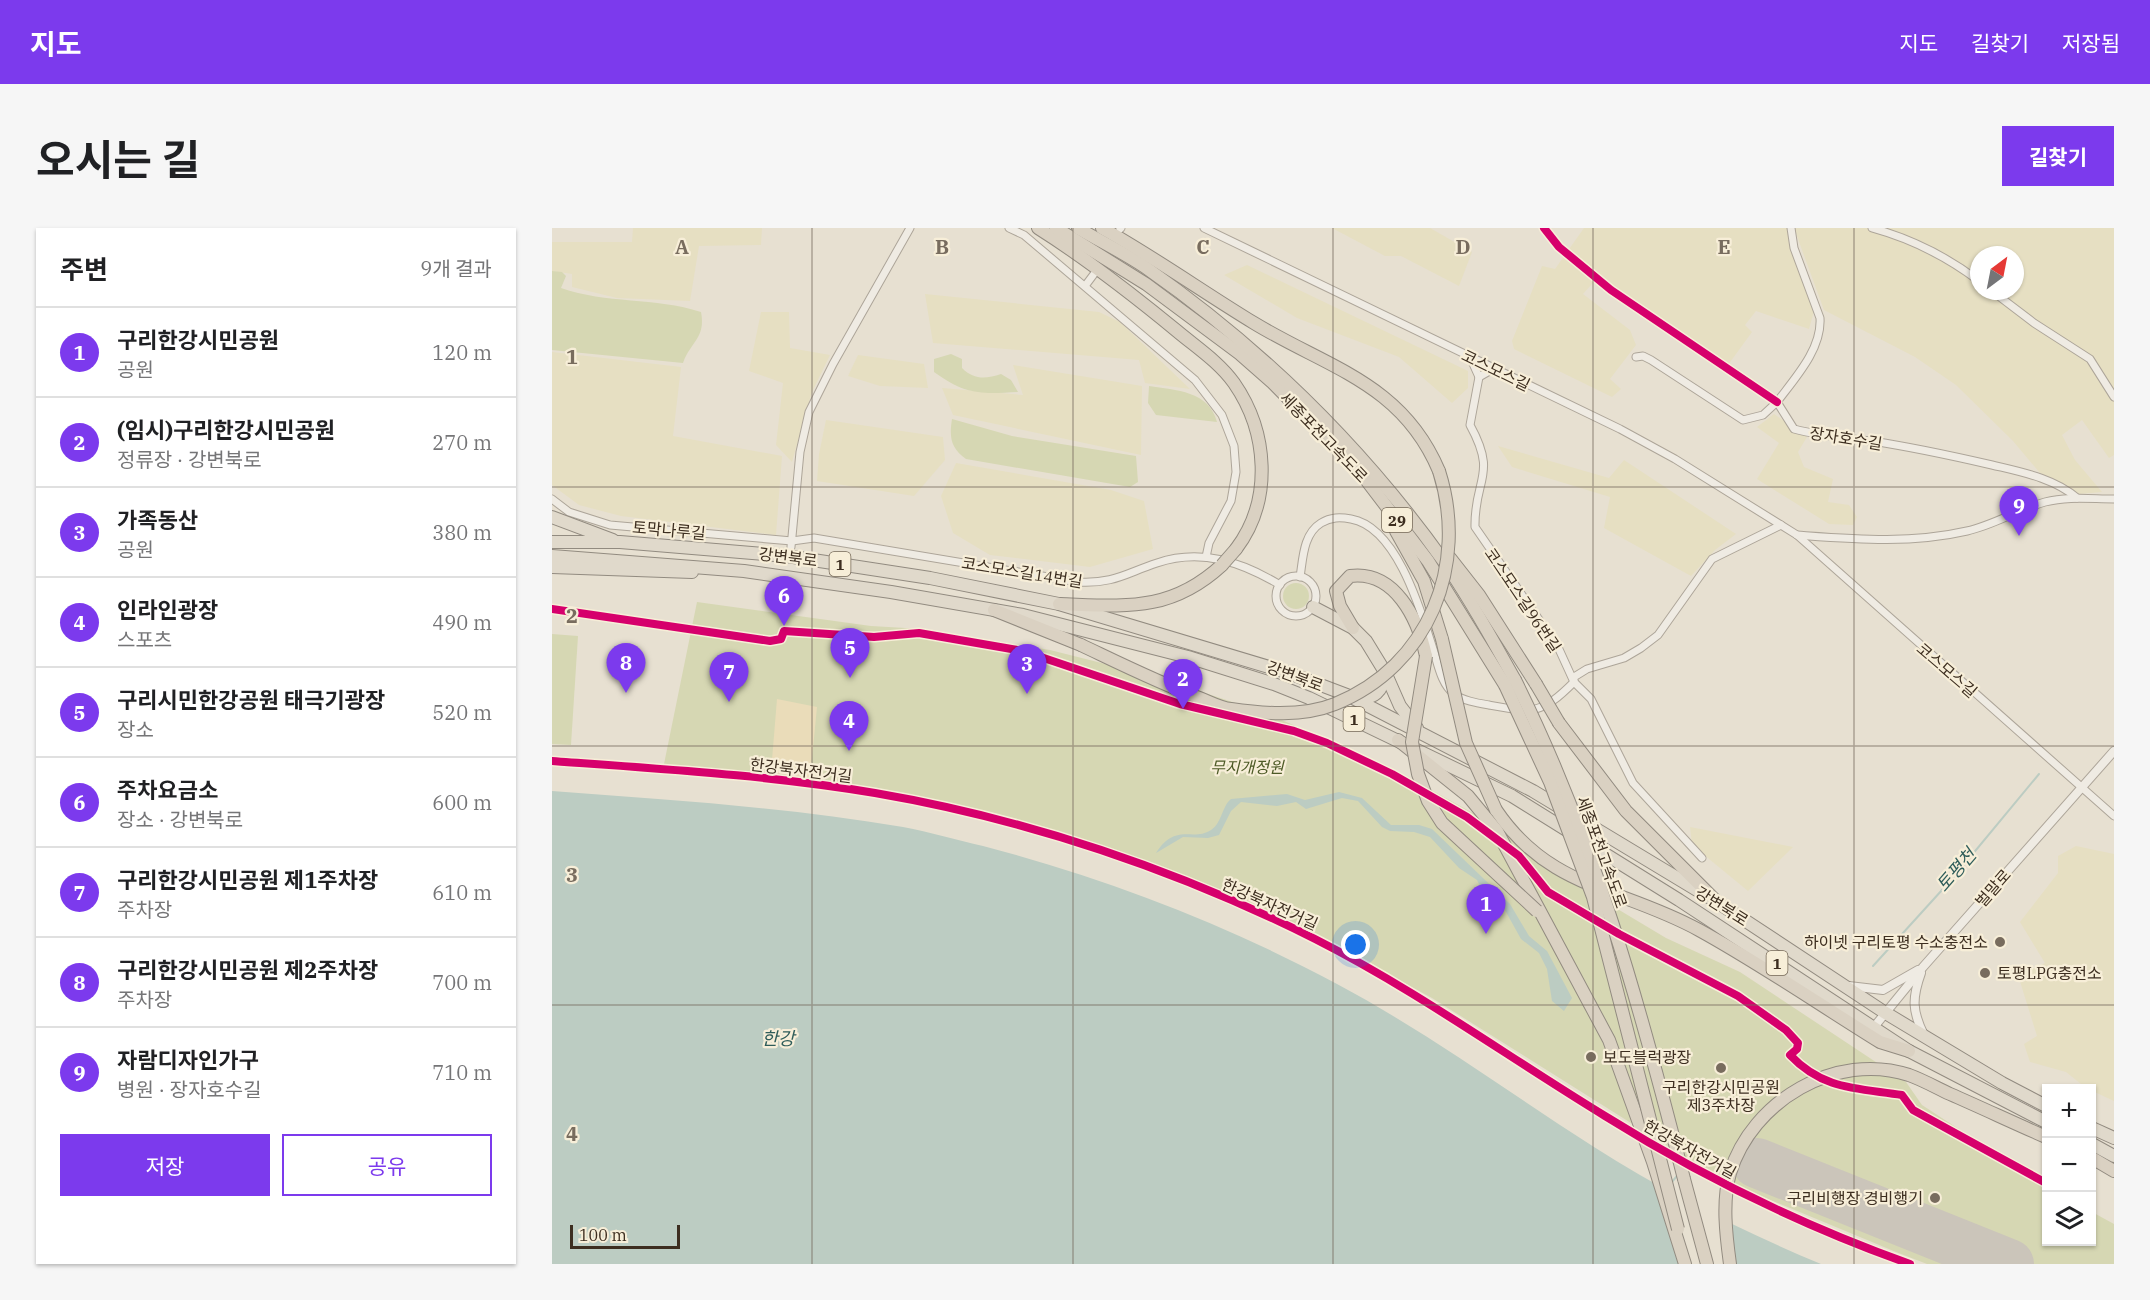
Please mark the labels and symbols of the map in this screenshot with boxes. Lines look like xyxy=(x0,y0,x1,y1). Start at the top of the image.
text: A xyxy=(675,233,689,260)
text: B xyxy=(935,233,949,260)
text: C xyxy=(1196,233,1210,260)
text: D xyxy=(1455,233,1471,260)
text: E xyxy=(1717,233,1731,260)
north arrow xyxy=(1970,246,2024,300)
text: 1 xyxy=(566,343,578,370)
street label: 코스모스길 xyxy=(1459,345,1533,395)
street label: 세종포천고속도로 xyxy=(1276,388,1372,487)
street label: 장자호수길 xyxy=(1808,422,1884,454)
pin: 9 xyxy=(2000,486,2038,536)
road number: 29 xyxy=(1382,508,1412,532)
street label: 토막나루길 xyxy=(631,517,707,543)
street label: 강변북로 xyxy=(758,543,819,571)
street label: 코스모스길96번길 xyxy=(1481,544,1565,656)
road number: 1 xyxy=(830,552,850,576)
street label: 코스모스길14번길 xyxy=(960,553,1084,591)
pin: 6 xyxy=(764,576,804,626)
text: 2 xyxy=(566,602,578,629)
pin: 5 xyxy=(830,628,870,678)
street label: 코스모스길 xyxy=(1913,638,1981,702)
pin: 8 xyxy=(606,644,646,693)
pin: 3 xyxy=(1008,644,1046,694)
pin: 7 xyxy=(710,652,748,702)
street label: 강변북로 xyxy=(1264,657,1326,696)
pin: 2 xyxy=(1164,660,1202,709)
pin: 4 xyxy=(830,702,868,751)
road number: 1 xyxy=(1344,707,1364,731)
street label: 한강북자전거길 xyxy=(749,754,853,786)
park label: 무지개정원 xyxy=(1210,757,1285,777)
street label: 세종포천고속도로 xyxy=(1572,793,1632,911)
water label: 토평천 xyxy=(1931,842,1983,896)
text: 3 xyxy=(566,861,578,888)
street label: 벌말로 xyxy=(1971,865,2015,911)
street label: 한강북자전거길 xyxy=(1219,874,1321,934)
street label: 강변북로 xyxy=(1692,882,1752,930)
pin: 1 xyxy=(1466,884,1506,934)
your location xyxy=(1341,930,1370,959)
place label: 하이넷 구리토평 수소충전소 xyxy=(1804,932,1988,952)
marker: 하이넷 구리토평 수소충전소 xyxy=(1993,935,2007,949)
road number: 1 xyxy=(1766,951,1788,975)
place label: 토평LPG충전소 xyxy=(1997,963,2102,983)
marker: 토평LPG충전소 xyxy=(1978,966,1992,980)
water label: 한강 xyxy=(761,1027,797,1050)
place label: 보도블럭광장 xyxy=(1603,1047,1692,1067)
marker: 보도블럭광장 xyxy=(1584,1050,1598,1064)
marker: 구리한강시민공원 제3주차장 xyxy=(1714,1061,1728,1075)
place label: 구리한강시민공원 제3주차장 xyxy=(1662,1077,1780,1115)
street label: 한강북자전거길 xyxy=(1640,1115,1740,1183)
text: 4 xyxy=(566,1120,578,1147)
place label: 구리비행장 경비행기 xyxy=(1787,1188,1923,1208)
marker: 구리비행장 경비행기 xyxy=(1928,1191,1942,1205)
scale bar xyxy=(570,1222,680,1250)

